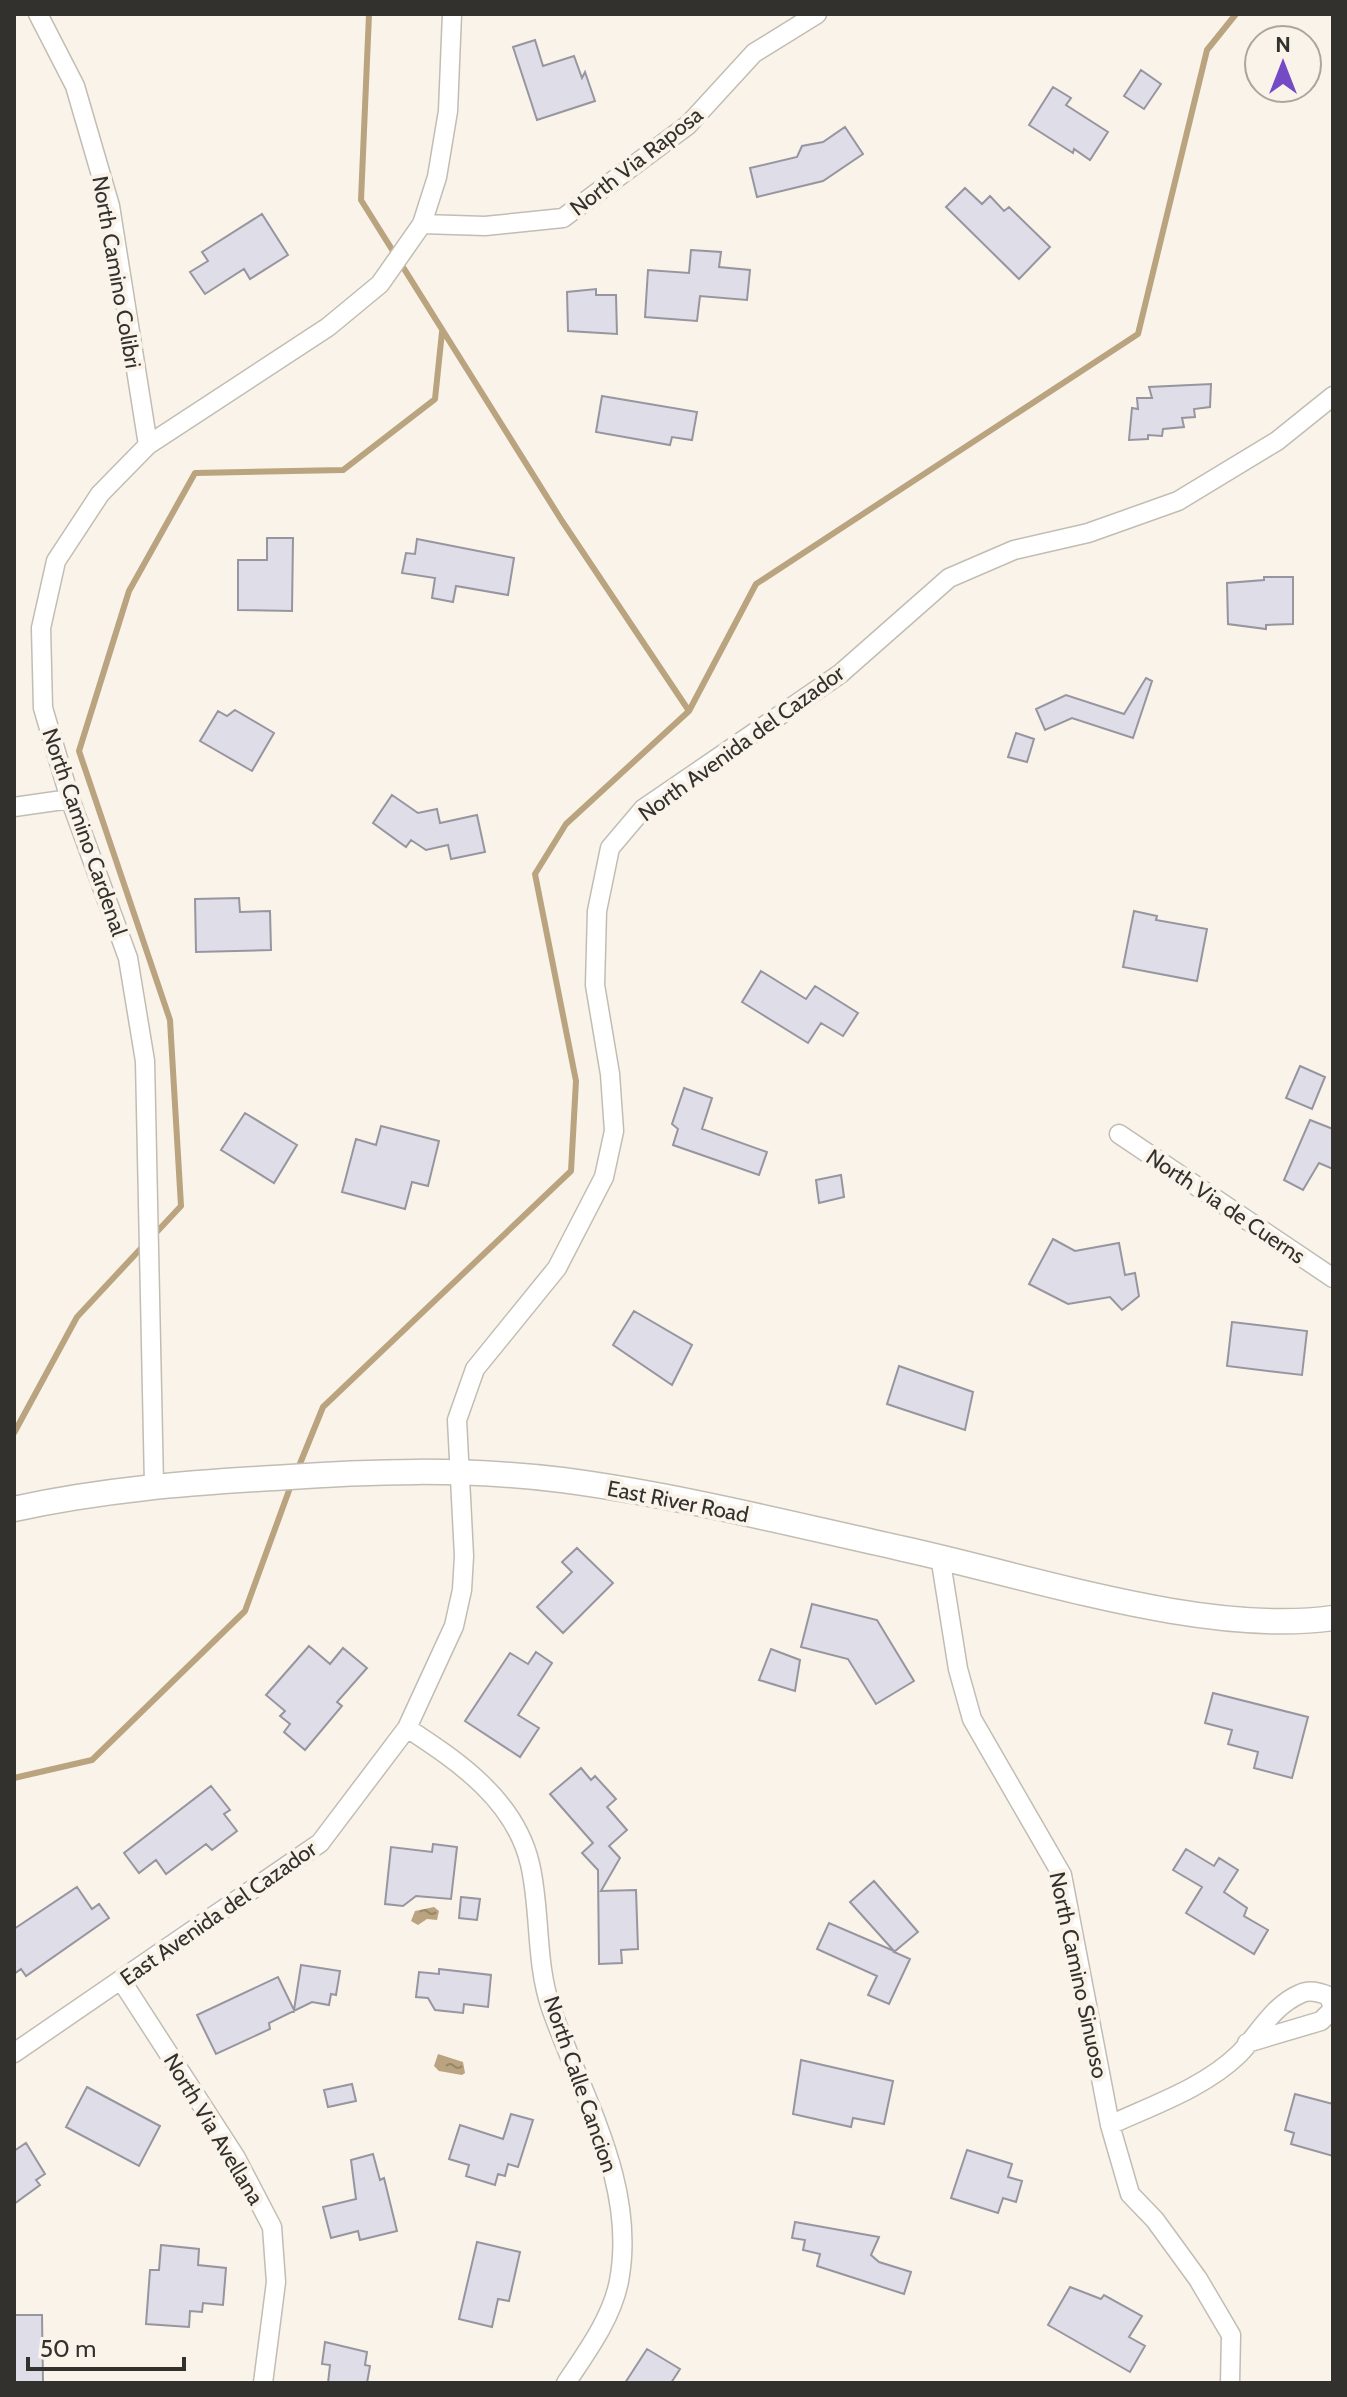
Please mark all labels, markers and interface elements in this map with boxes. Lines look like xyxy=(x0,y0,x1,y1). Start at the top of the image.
north arrow xyxy=(1243,24,1323,104)
text: N xyxy=(1275,31,1291,58)
street label: North Via Raposa xyxy=(565,101,708,222)
street label: North Camino Colibri xyxy=(86,174,147,370)
street label: North Avenida del Cazador xyxy=(633,660,849,827)
street label: North Camino Cardenal xyxy=(36,725,133,940)
street label: North Via de Cuerns xyxy=(1141,1143,1310,1270)
street label: East River Road xyxy=(605,1475,751,1528)
street label: East Avenida del Cazador xyxy=(115,1835,322,1991)
street label: North Camino Sinuoso xyxy=(1043,1869,1114,2081)
street label: North Calle Cancion xyxy=(538,1992,623,2176)
street label: North Via Avellana xyxy=(158,2049,270,2210)
scale bar xyxy=(28,2321,184,2371)
text: 50 m xyxy=(40,2334,96,2363)

